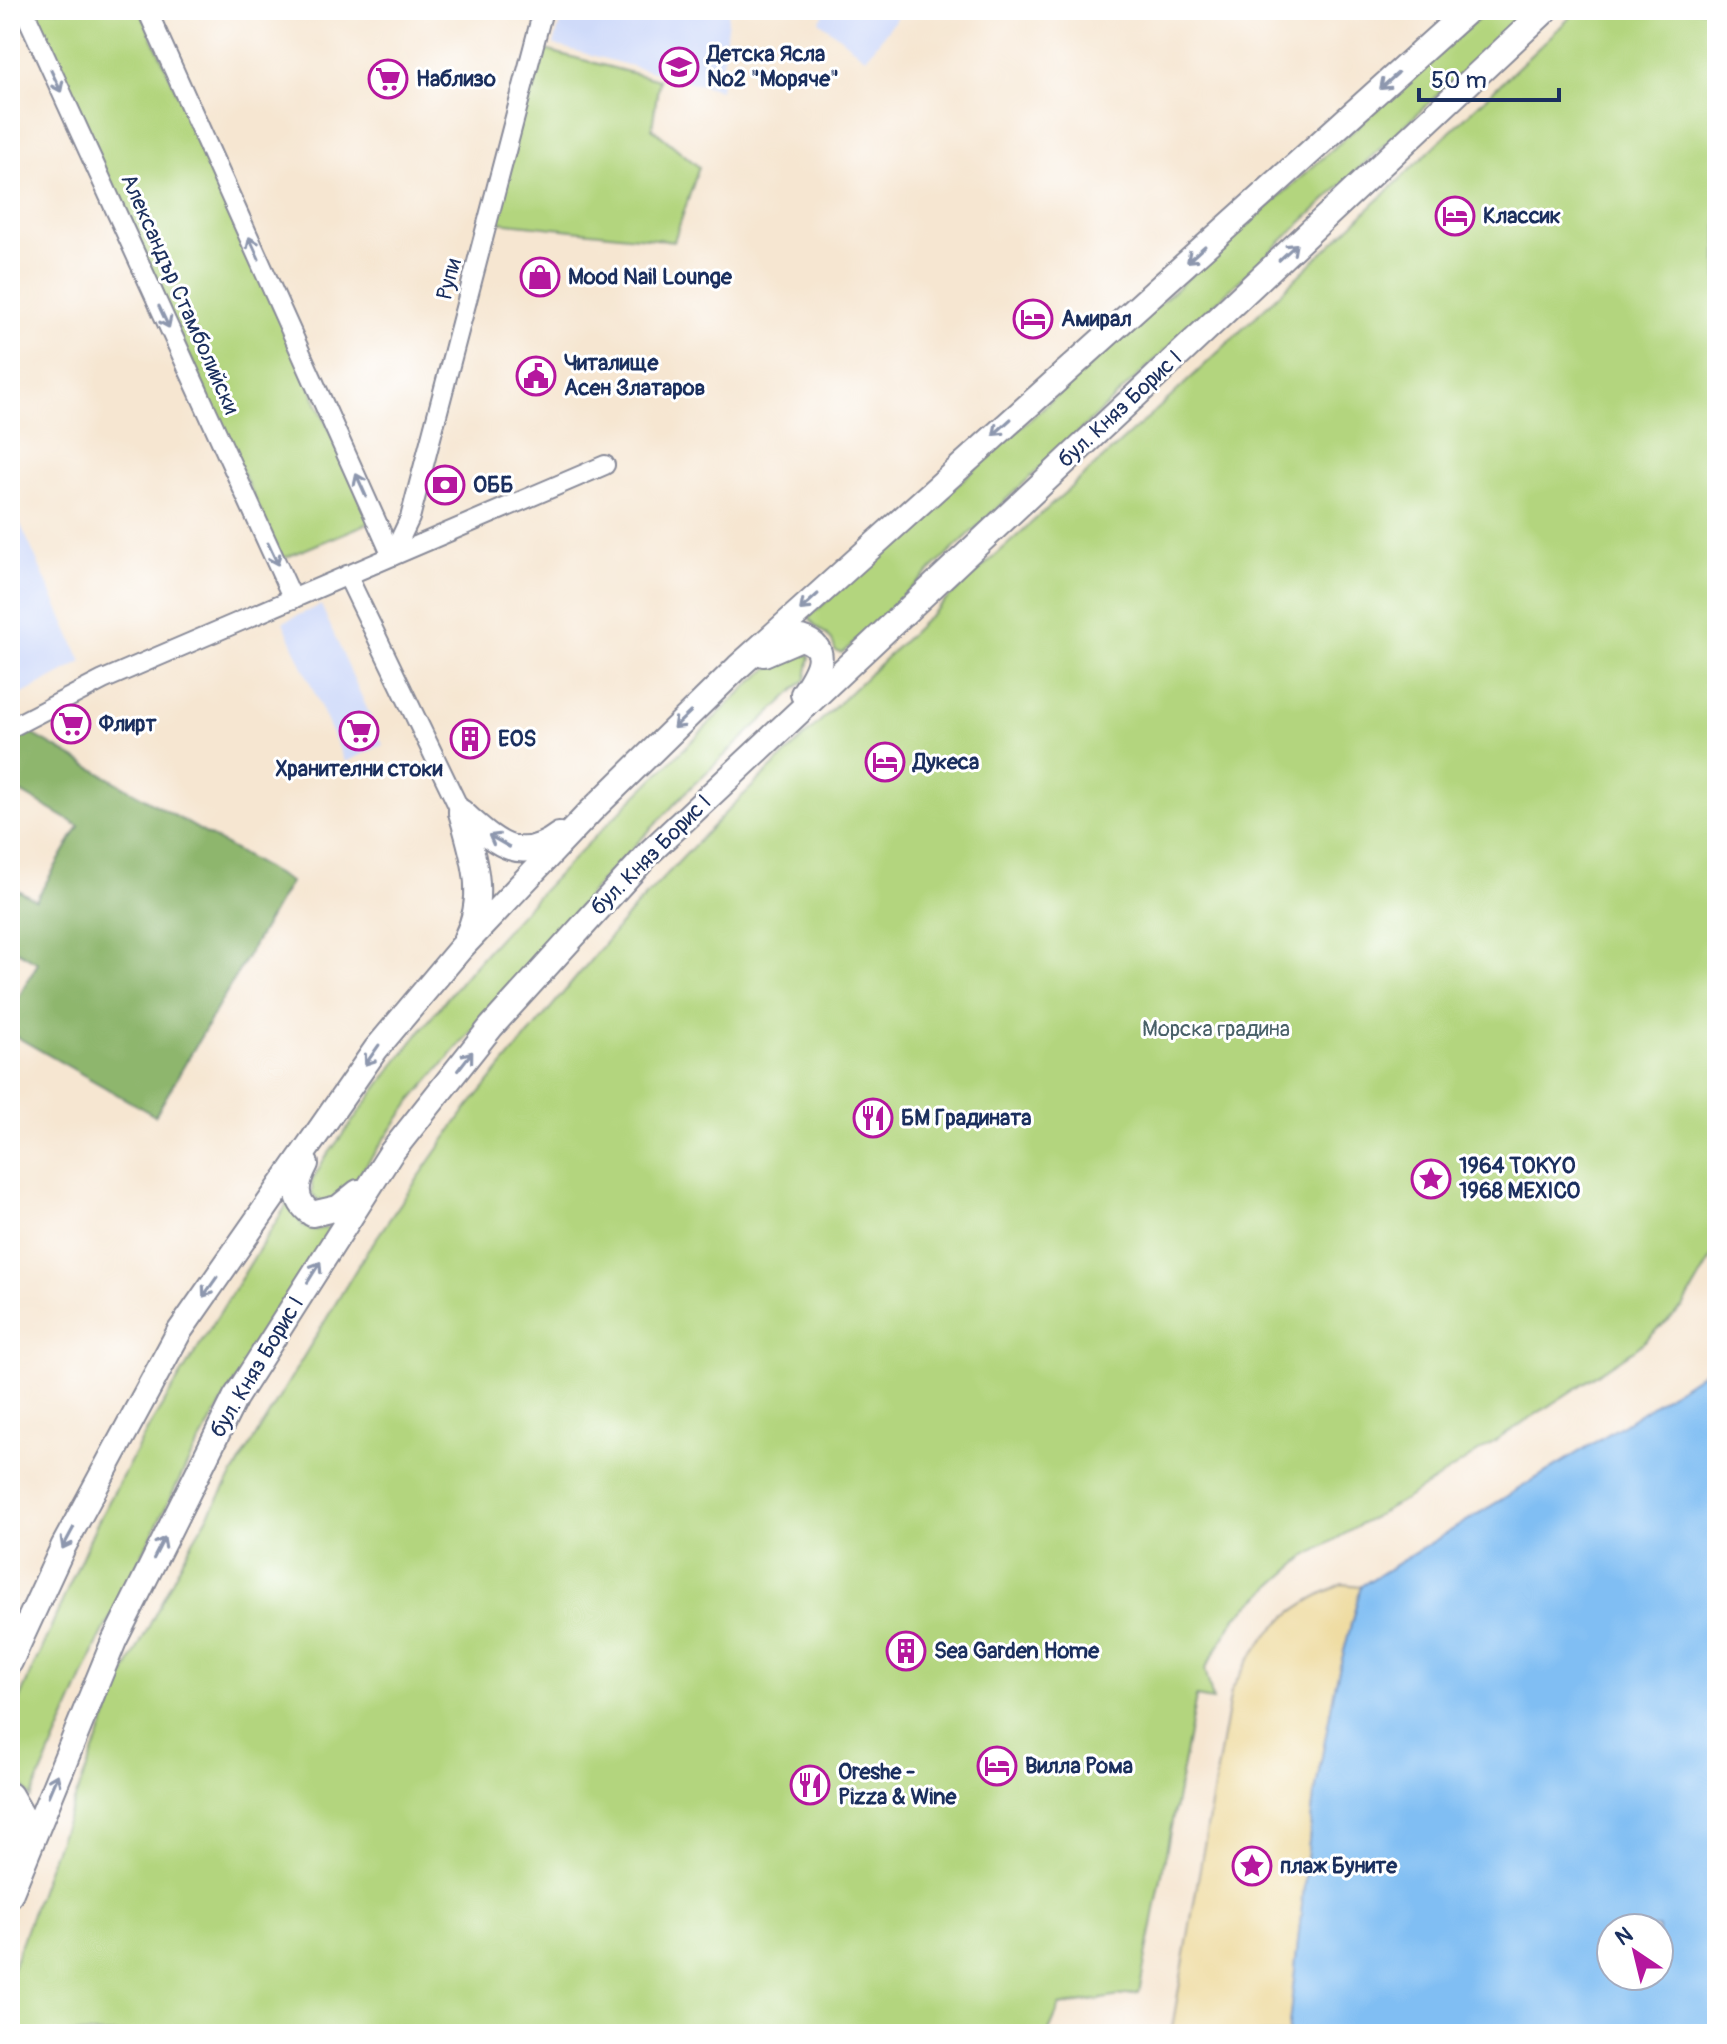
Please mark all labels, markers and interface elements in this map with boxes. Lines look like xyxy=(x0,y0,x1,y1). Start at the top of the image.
place label: Детска Ясла №2 "Моряче" xyxy=(705,40,839,93)
school or university icon: Детска Ясла №2 "Моряче" xyxy=(658,46,700,88)
scale bar xyxy=(1419,52,1559,102)
supermarket icon: Наблизо xyxy=(367,58,409,100)
place label: Наблизо xyxy=(416,65,496,93)
text: 50 m xyxy=(1431,66,1487,95)
one-way arrow xyxy=(49,69,64,93)
one-way arrow xyxy=(1380,71,1400,89)
street label: Александър Стамболийски xyxy=(114,169,246,419)
hotel icon: Классик xyxy=(1434,195,1476,237)
place label: Классик xyxy=(1483,202,1561,230)
one-way arrow xyxy=(246,236,261,260)
one-way arrow xyxy=(1277,244,1297,262)
one-way arrow xyxy=(1186,245,1206,263)
street label: Рупи xyxy=(430,255,468,302)
shop icon: Mood Nail Lounge xyxy=(519,256,561,298)
place label: Mood Nail Lounge xyxy=(568,263,733,291)
hotel icon: Амирал xyxy=(1012,298,1054,340)
one-way arrow xyxy=(158,304,173,329)
place label: Амирал xyxy=(1061,305,1132,333)
street label: бул. Княз Борис I xyxy=(1052,344,1188,474)
place label: Читалище Асен Златаров xyxy=(564,349,706,402)
public building icon: Читалище Асен Златаров xyxy=(515,355,557,397)
one-way arrow xyxy=(992,418,1012,436)
bank icon: ОББ xyxy=(424,464,466,506)
place label: ОББ xyxy=(473,471,513,499)
one-way arrow xyxy=(352,473,367,497)
one-way arrow xyxy=(266,541,281,565)
one-way arrow xyxy=(799,592,819,611)
supermarket icon: Флирт xyxy=(50,703,92,745)
place label: Флирт xyxy=(98,710,157,738)
supermarket icon: Хранителни стоки xyxy=(338,710,380,752)
one-way arrow xyxy=(672,711,692,730)
building icon: EOS xyxy=(449,718,491,760)
place label: EOS xyxy=(498,725,536,753)
hotel icon: Дукеса xyxy=(864,741,906,783)
place label: Дукеса xyxy=(911,748,979,776)
place label: Хранителни стоки xyxy=(276,755,443,783)
street label: бул. Княз Борис I xyxy=(585,789,717,921)
one-way arrow xyxy=(488,833,511,849)
park label: Морска градина xyxy=(1142,1015,1290,1043)
one-way arrow xyxy=(364,1043,380,1065)
one-way arrow xyxy=(456,1051,473,1072)
restaurant icon: БМ Градината xyxy=(852,1097,894,1139)
place label: БМ Градината xyxy=(901,1104,1031,1132)
place label: 1964 TOKYO 1968 MEXICO xyxy=(1459,1152,1580,1205)
place icon: 1964 TOKYO 1968 MEXICO xyxy=(1410,1158,1452,1200)
one-way arrow xyxy=(305,1262,322,1284)
one-way arrow xyxy=(202,1276,218,1298)
street label: бул. Княз Борис I xyxy=(204,1291,310,1443)
one-way arrow xyxy=(60,1525,76,1549)
one-way arrow xyxy=(152,1536,168,1560)
building icon: Sea Garden Home xyxy=(885,1630,927,1672)
place label: Sea Garden Home xyxy=(934,1637,1100,1665)
hotel icon: Вилла Рома xyxy=(976,1745,1018,1787)
place label: Вилла Рома xyxy=(1025,1752,1133,1780)
place label: Oreshe - Pizza & Wine xyxy=(838,1758,957,1811)
restaurant icon: Oreshe - Pizza & Wine xyxy=(789,1764,831,1806)
one-way arrow xyxy=(46,1773,61,1798)
place icon: плаж Буните xyxy=(1231,1845,1273,1887)
place label: плаж Буните xyxy=(1280,1852,1398,1880)
north arrow xyxy=(1595,1912,1675,1992)
text: N xyxy=(1610,1921,1638,1952)

